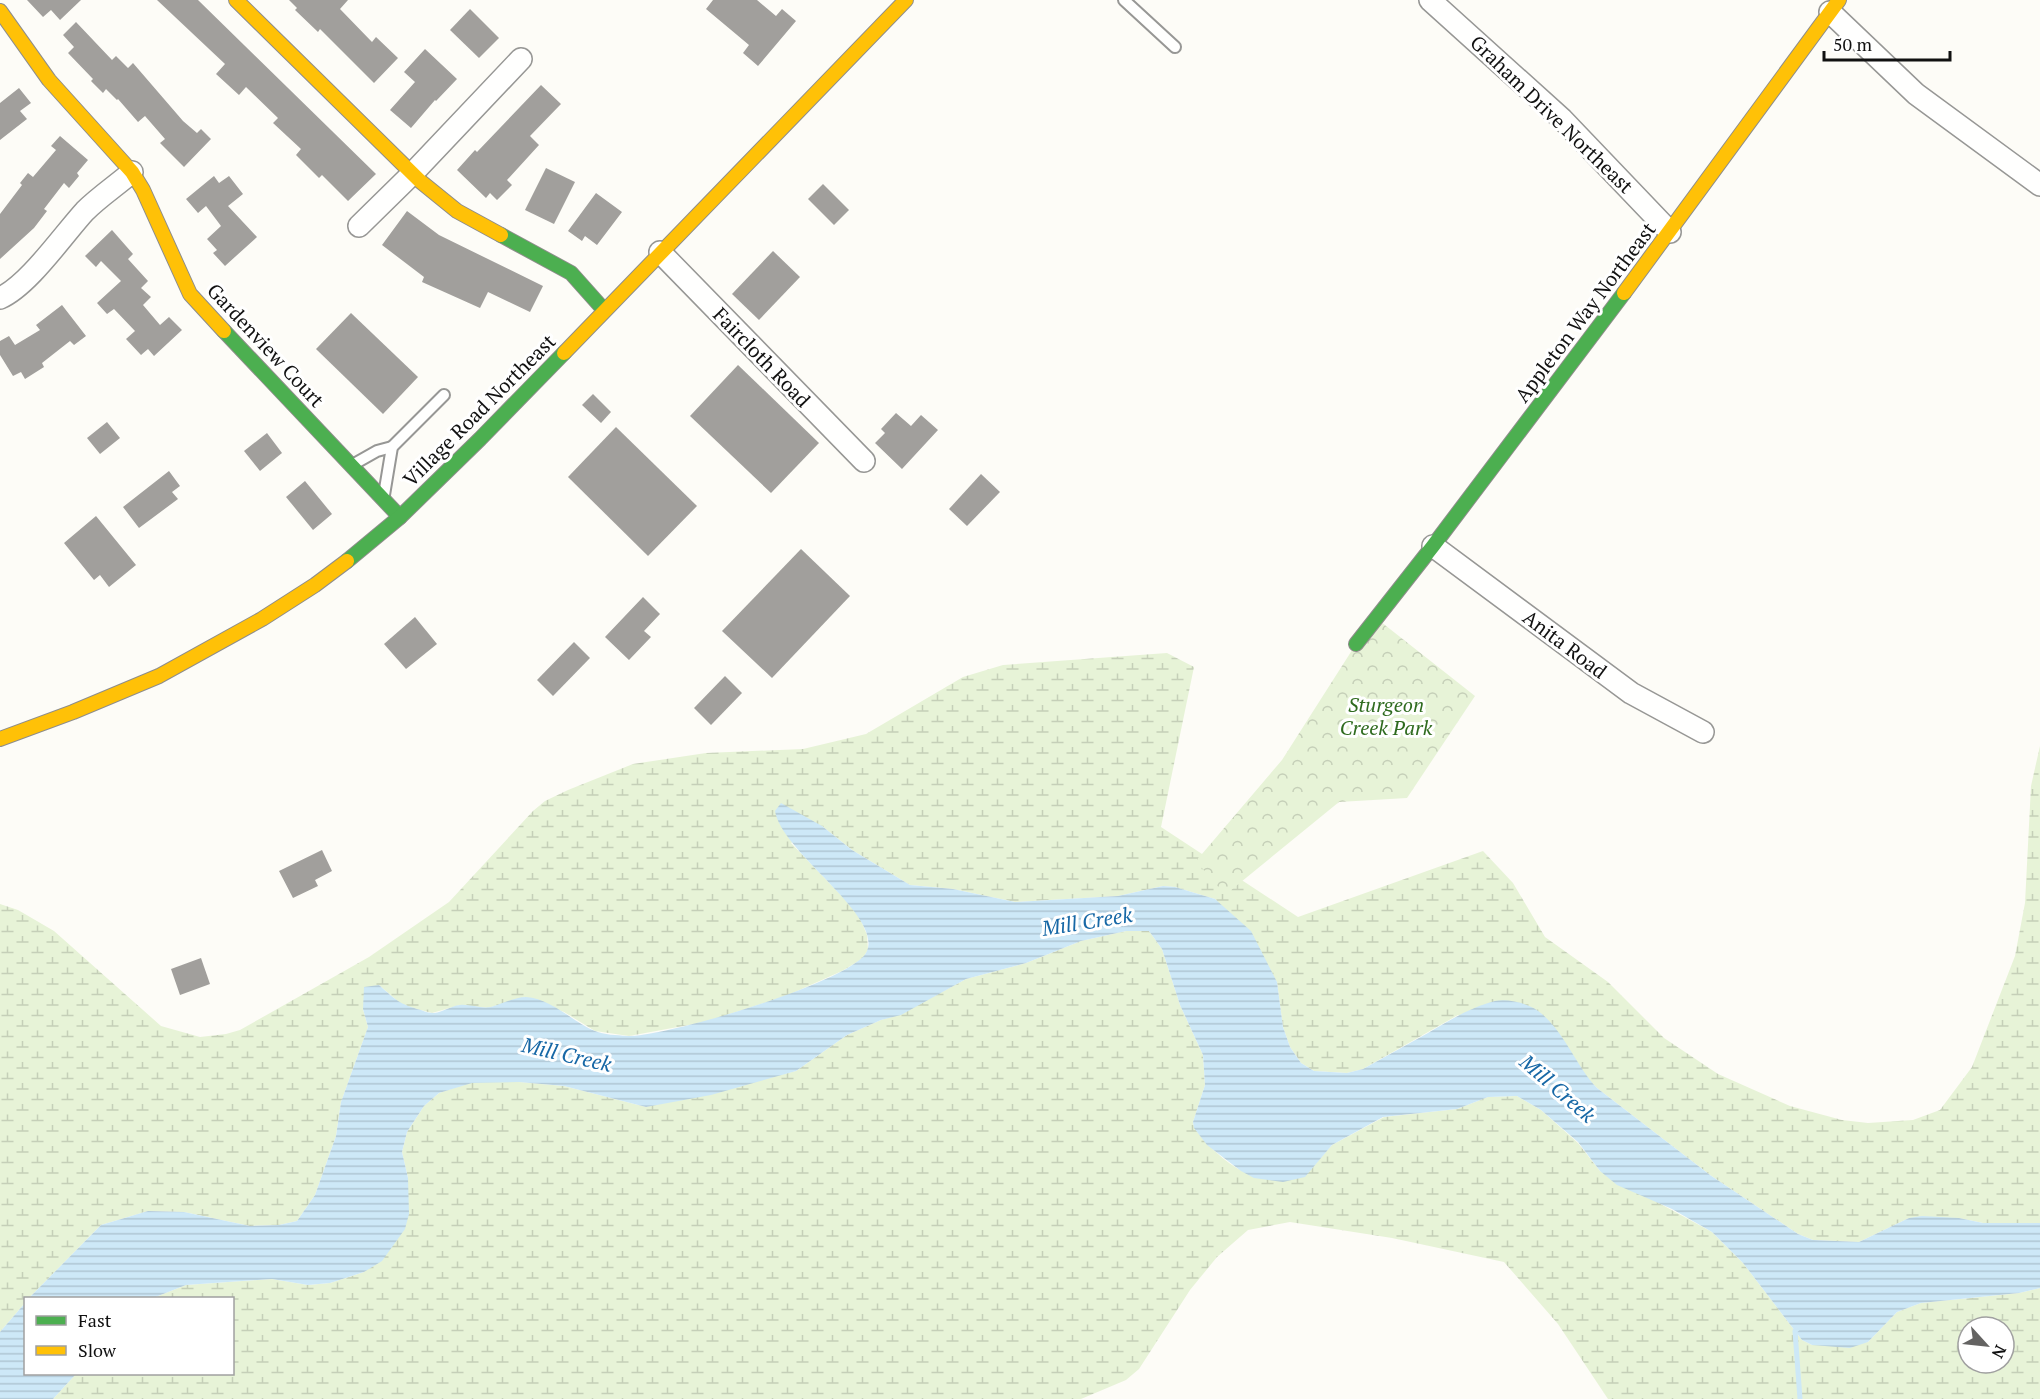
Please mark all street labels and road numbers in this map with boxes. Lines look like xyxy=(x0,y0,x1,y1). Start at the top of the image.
street label: Graham Drive Northeast xyxy=(1465,29,1640,199)
street label: Appleton Way Northeast xyxy=(1508,216,1662,408)
street label: Gardenview Court xyxy=(201,277,331,413)
street label: Faircloth Road xyxy=(707,301,817,413)
street label: Village Road Northeast xyxy=(397,327,562,492)
street label: Anita Road xyxy=(1518,604,1612,684)

